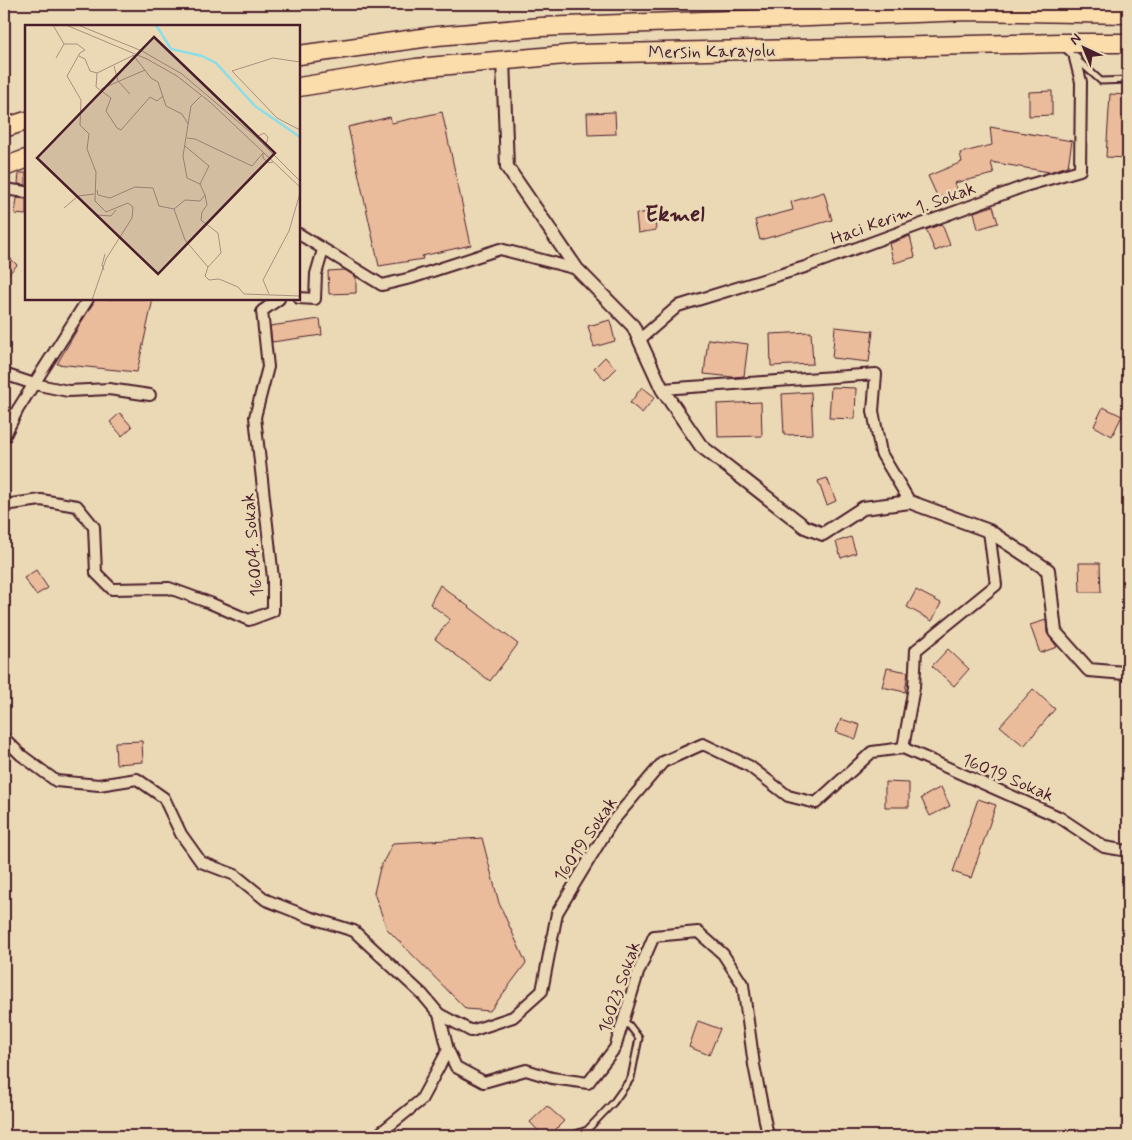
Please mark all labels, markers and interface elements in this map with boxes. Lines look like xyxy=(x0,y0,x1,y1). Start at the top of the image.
north arrow xyxy=(1060,22,1110,72)
inset map xyxy=(25,25,300,300)
text: N xyxy=(1066,30,1085,49)
street label: Mersin Karayolu xyxy=(648,39,776,65)
street label: Haci Kerim 1. Sokak xyxy=(828,177,979,251)
district label: Ekmel xyxy=(645,201,705,229)
street label: 16004. Sokak xyxy=(237,492,269,598)
street label: 16019 Sokak xyxy=(958,748,1057,808)
street label: 16019 Sokak xyxy=(548,792,623,887)
street label: 16023 Sokak xyxy=(593,938,647,1036)

